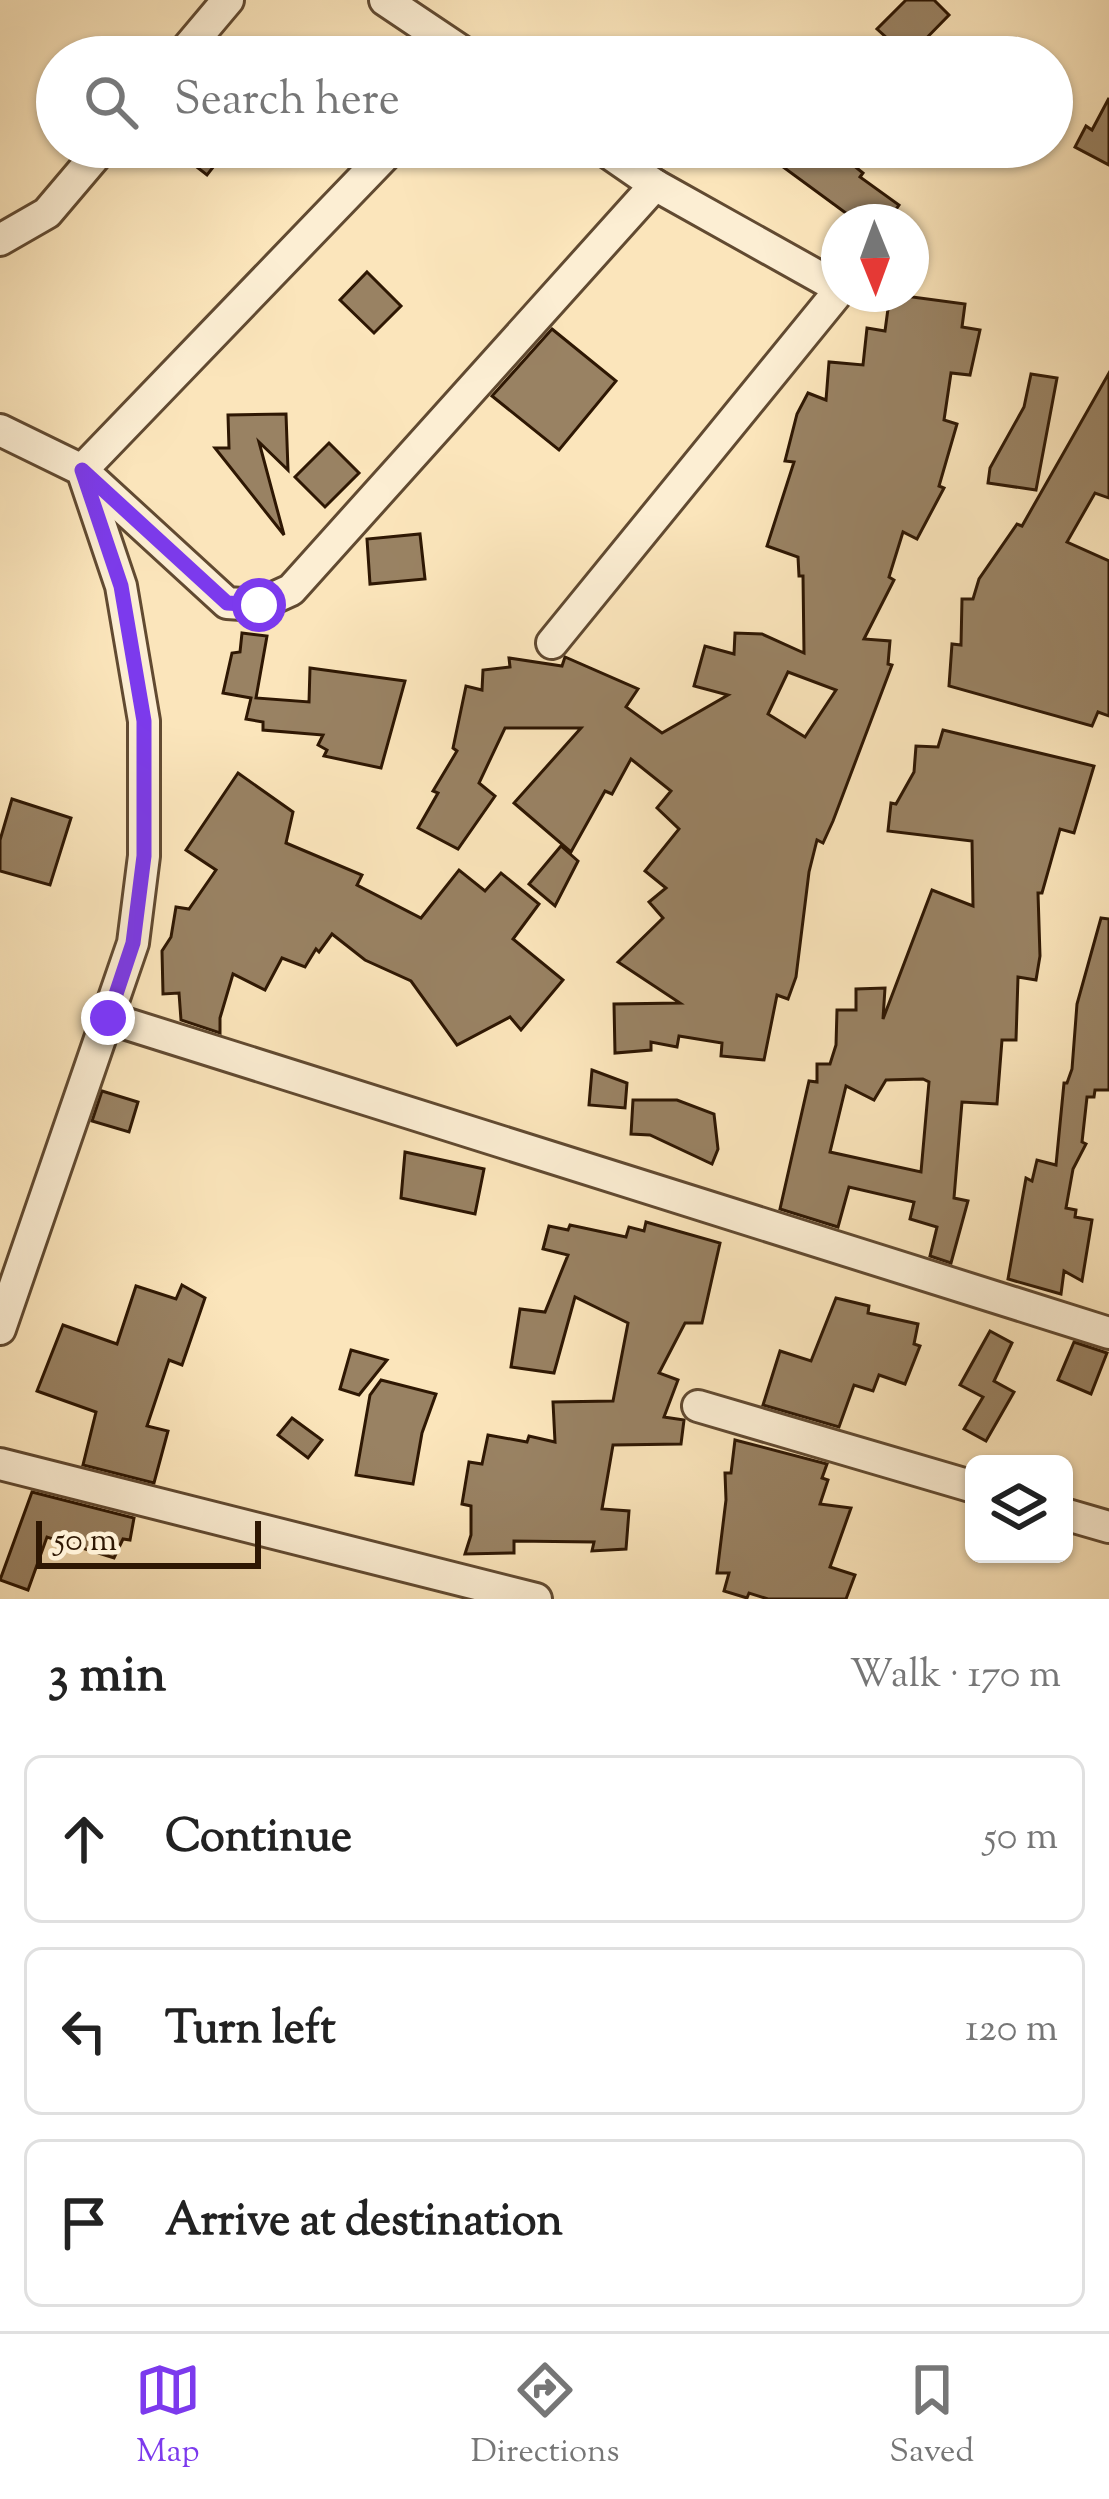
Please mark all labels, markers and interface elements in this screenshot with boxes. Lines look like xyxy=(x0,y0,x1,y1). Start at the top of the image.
search box xyxy=(36,36,1073,168)
icon: search xyxy=(78,69,144,135)
text: Search here xyxy=(174,70,400,135)
north arrow xyxy=(821,204,929,312)
route start xyxy=(232,578,286,632)
route end xyxy=(81,991,135,1045)
map controls xyxy=(965,1455,1073,1563)
button: layers xyxy=(965,1455,1073,1563)
scale bar xyxy=(36,1515,261,1568)
text: 50 m xyxy=(54,1518,117,1566)
text: 3 min xyxy=(48,1641,166,1714)
text: Walk · 170 m xyxy=(850,1649,1061,1705)
icon: ahead xyxy=(51,1806,117,1872)
text: Continue xyxy=(165,1807,352,1872)
text: 50 m xyxy=(983,1811,1058,1867)
icon: left xyxy=(51,1998,117,2064)
text: Turn left xyxy=(165,1999,336,2064)
text: 120 m xyxy=(965,2003,1058,2059)
icon: arrive xyxy=(51,2190,117,2256)
text: Arrive at destination xyxy=(165,2191,563,2256)
tab: Map xyxy=(135,2357,201,2477)
tab: Directions xyxy=(471,2357,620,2477)
tab: Saved xyxy=(889,2357,974,2477)

